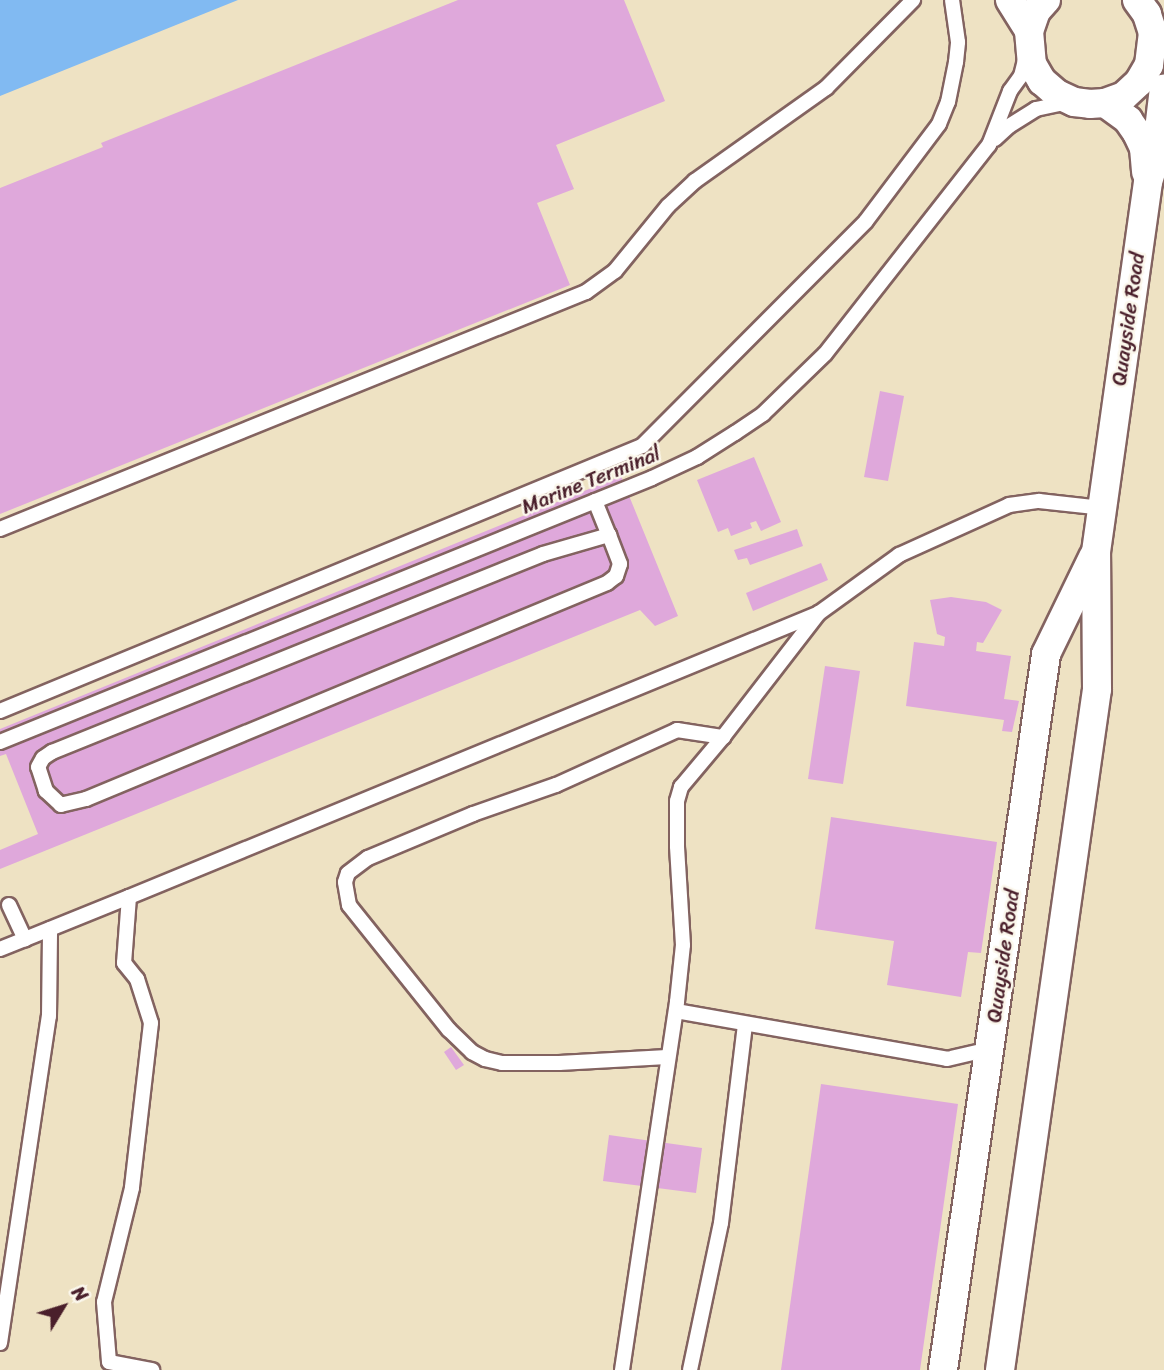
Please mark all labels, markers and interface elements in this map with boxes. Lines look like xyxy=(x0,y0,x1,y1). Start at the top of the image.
street label: Quayside Road xyxy=(1106,251,1150,387)
street label: Marine Terminal xyxy=(518,441,664,519)
street label: Quayside Road xyxy=(981,888,1025,1024)
north arrow xyxy=(28,1272,98,1342)
text: N xyxy=(63,1278,97,1309)

